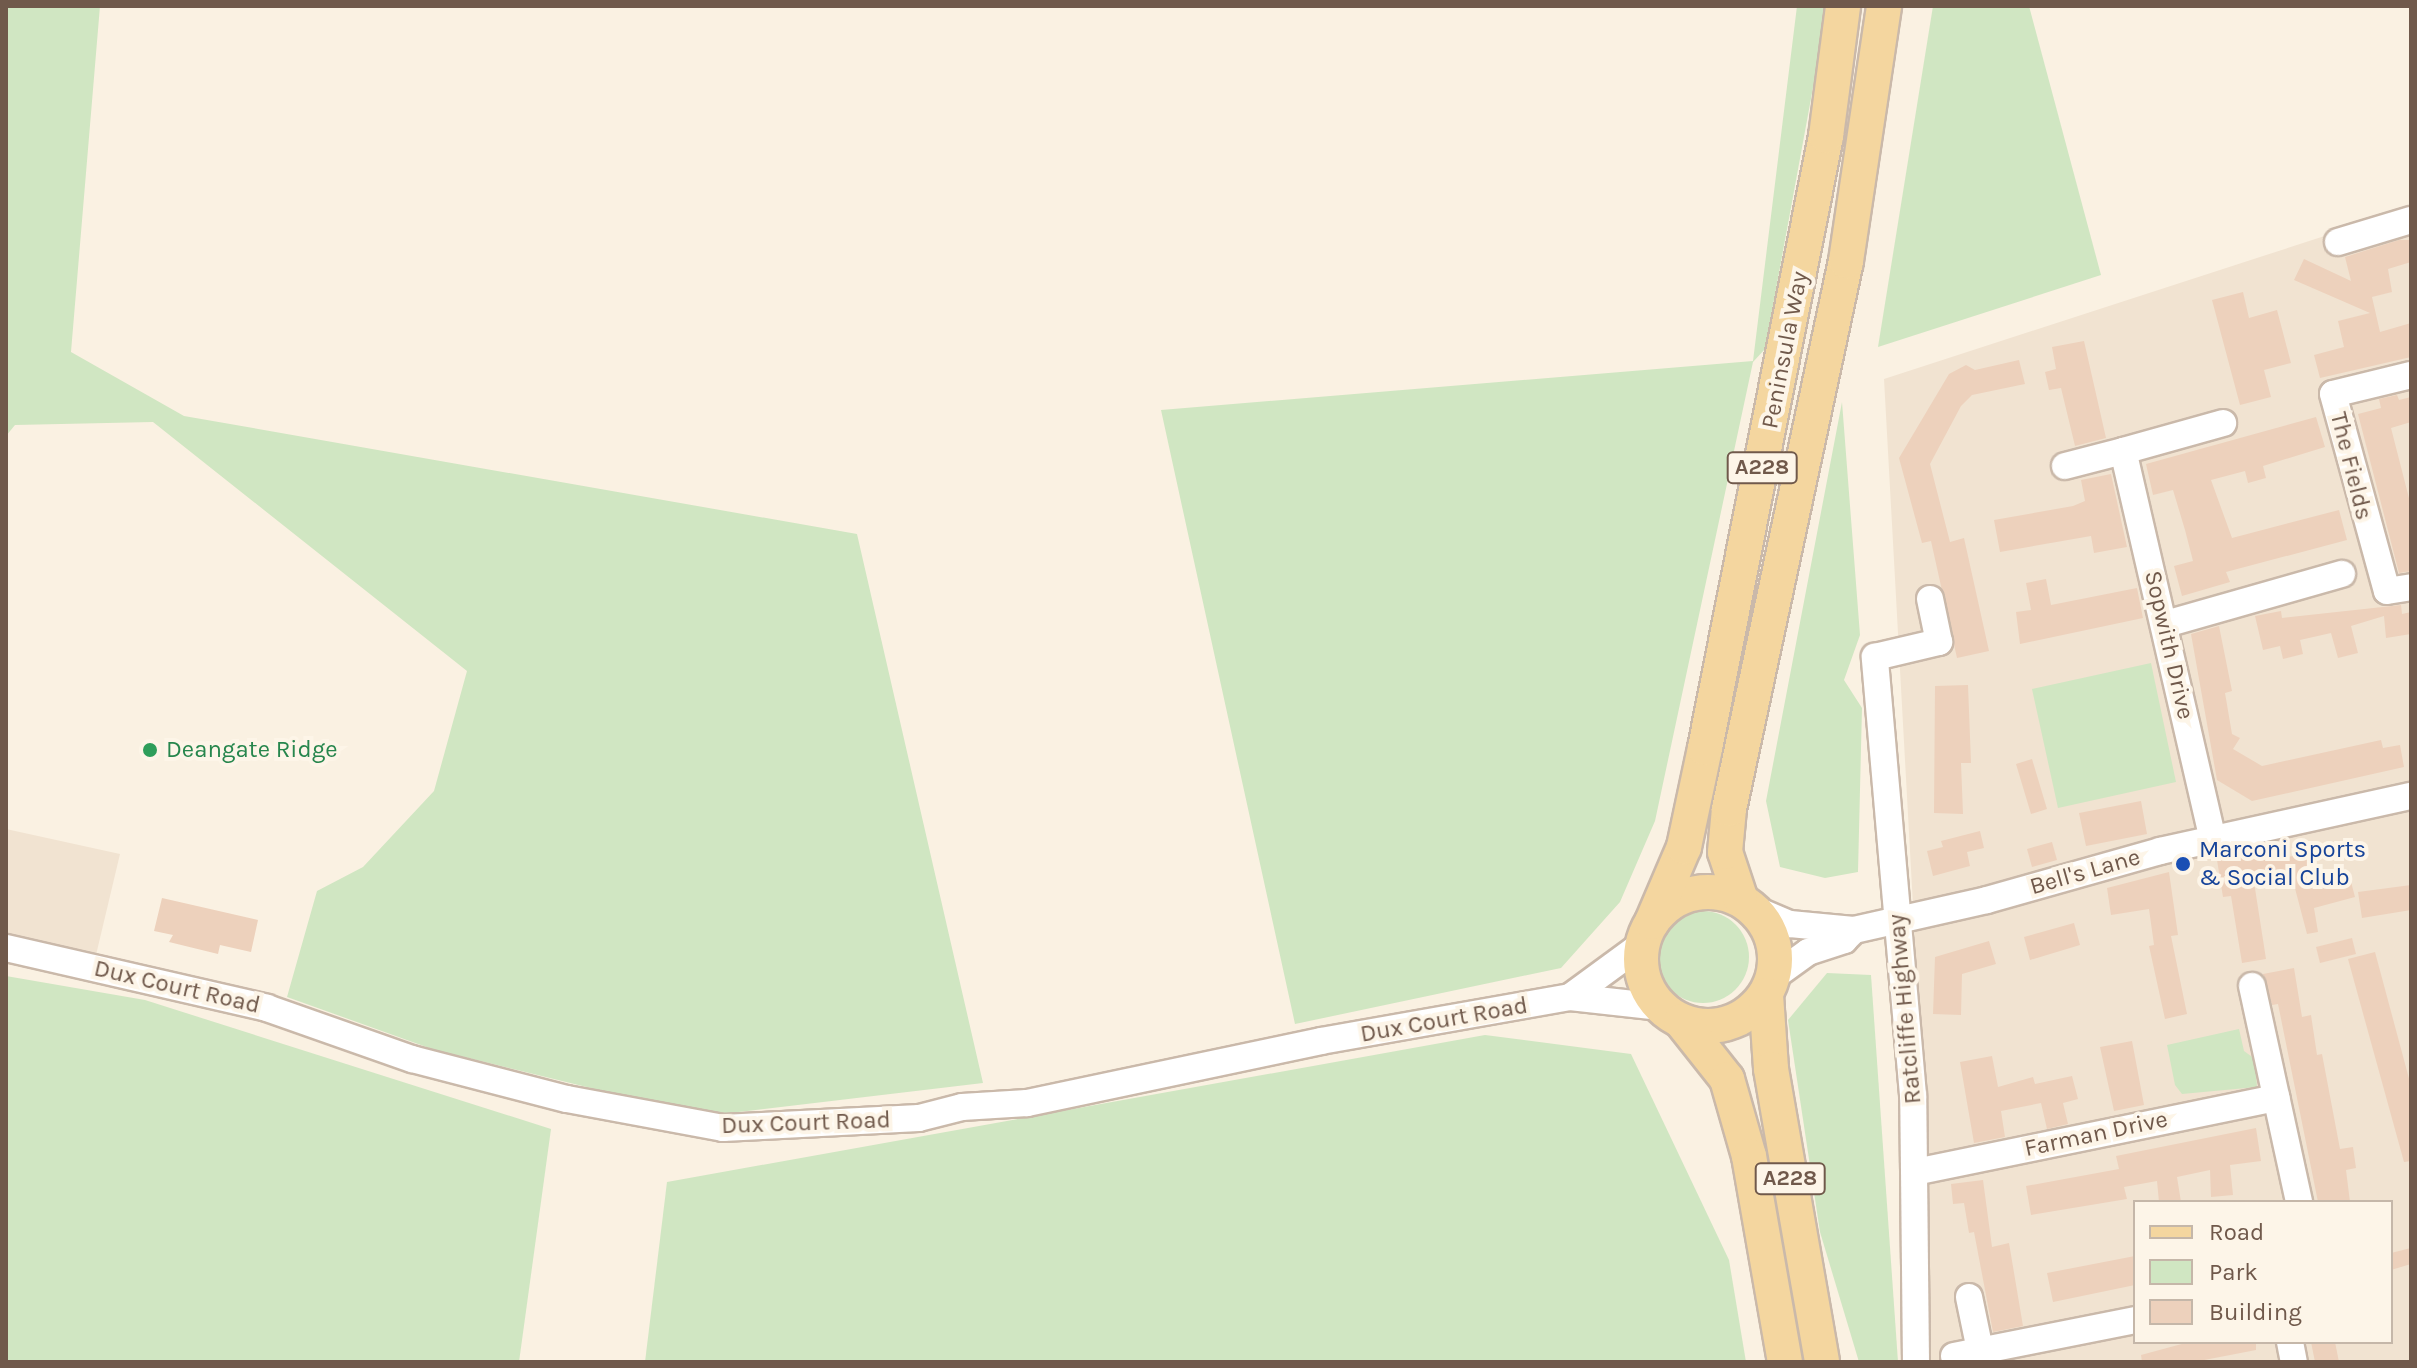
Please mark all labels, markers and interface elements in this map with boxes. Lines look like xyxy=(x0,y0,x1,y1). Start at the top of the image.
street label: Peninsula Way xyxy=(1756,269,1814,431)
street label: The Fields xyxy=(2324,409,2378,523)
road number: A228 xyxy=(1726,450,1798,486)
street label: Sopwith Drive xyxy=(2138,568,2200,722)
place label: Deangate Ridge xyxy=(166,736,338,764)
marker: Deangate Ridge xyxy=(141,741,159,759)
place label: Marconi Sports & Social Club xyxy=(2199,836,2366,892)
street label: Bell's Lane xyxy=(2026,843,2144,901)
marker: Marconi Sports & Social Club xyxy=(2174,855,2192,873)
street label: Ratcliffe Highway xyxy=(1882,913,1928,1105)
street label: Dux Court Road xyxy=(91,954,263,1020)
street label: Dux Court Road xyxy=(1358,991,1530,1049)
street label: Farman Drive xyxy=(2022,1105,2170,1163)
street label: Dux Court Road xyxy=(721,1106,891,1140)
road number: A228 xyxy=(1754,1161,1826,1197)
legend xyxy=(2133,1200,2393,1344)
text: Road xyxy=(2209,1218,2264,1246)
text: Park xyxy=(2209,1258,2258,1286)
text: Building xyxy=(2209,1298,2302,1326)

